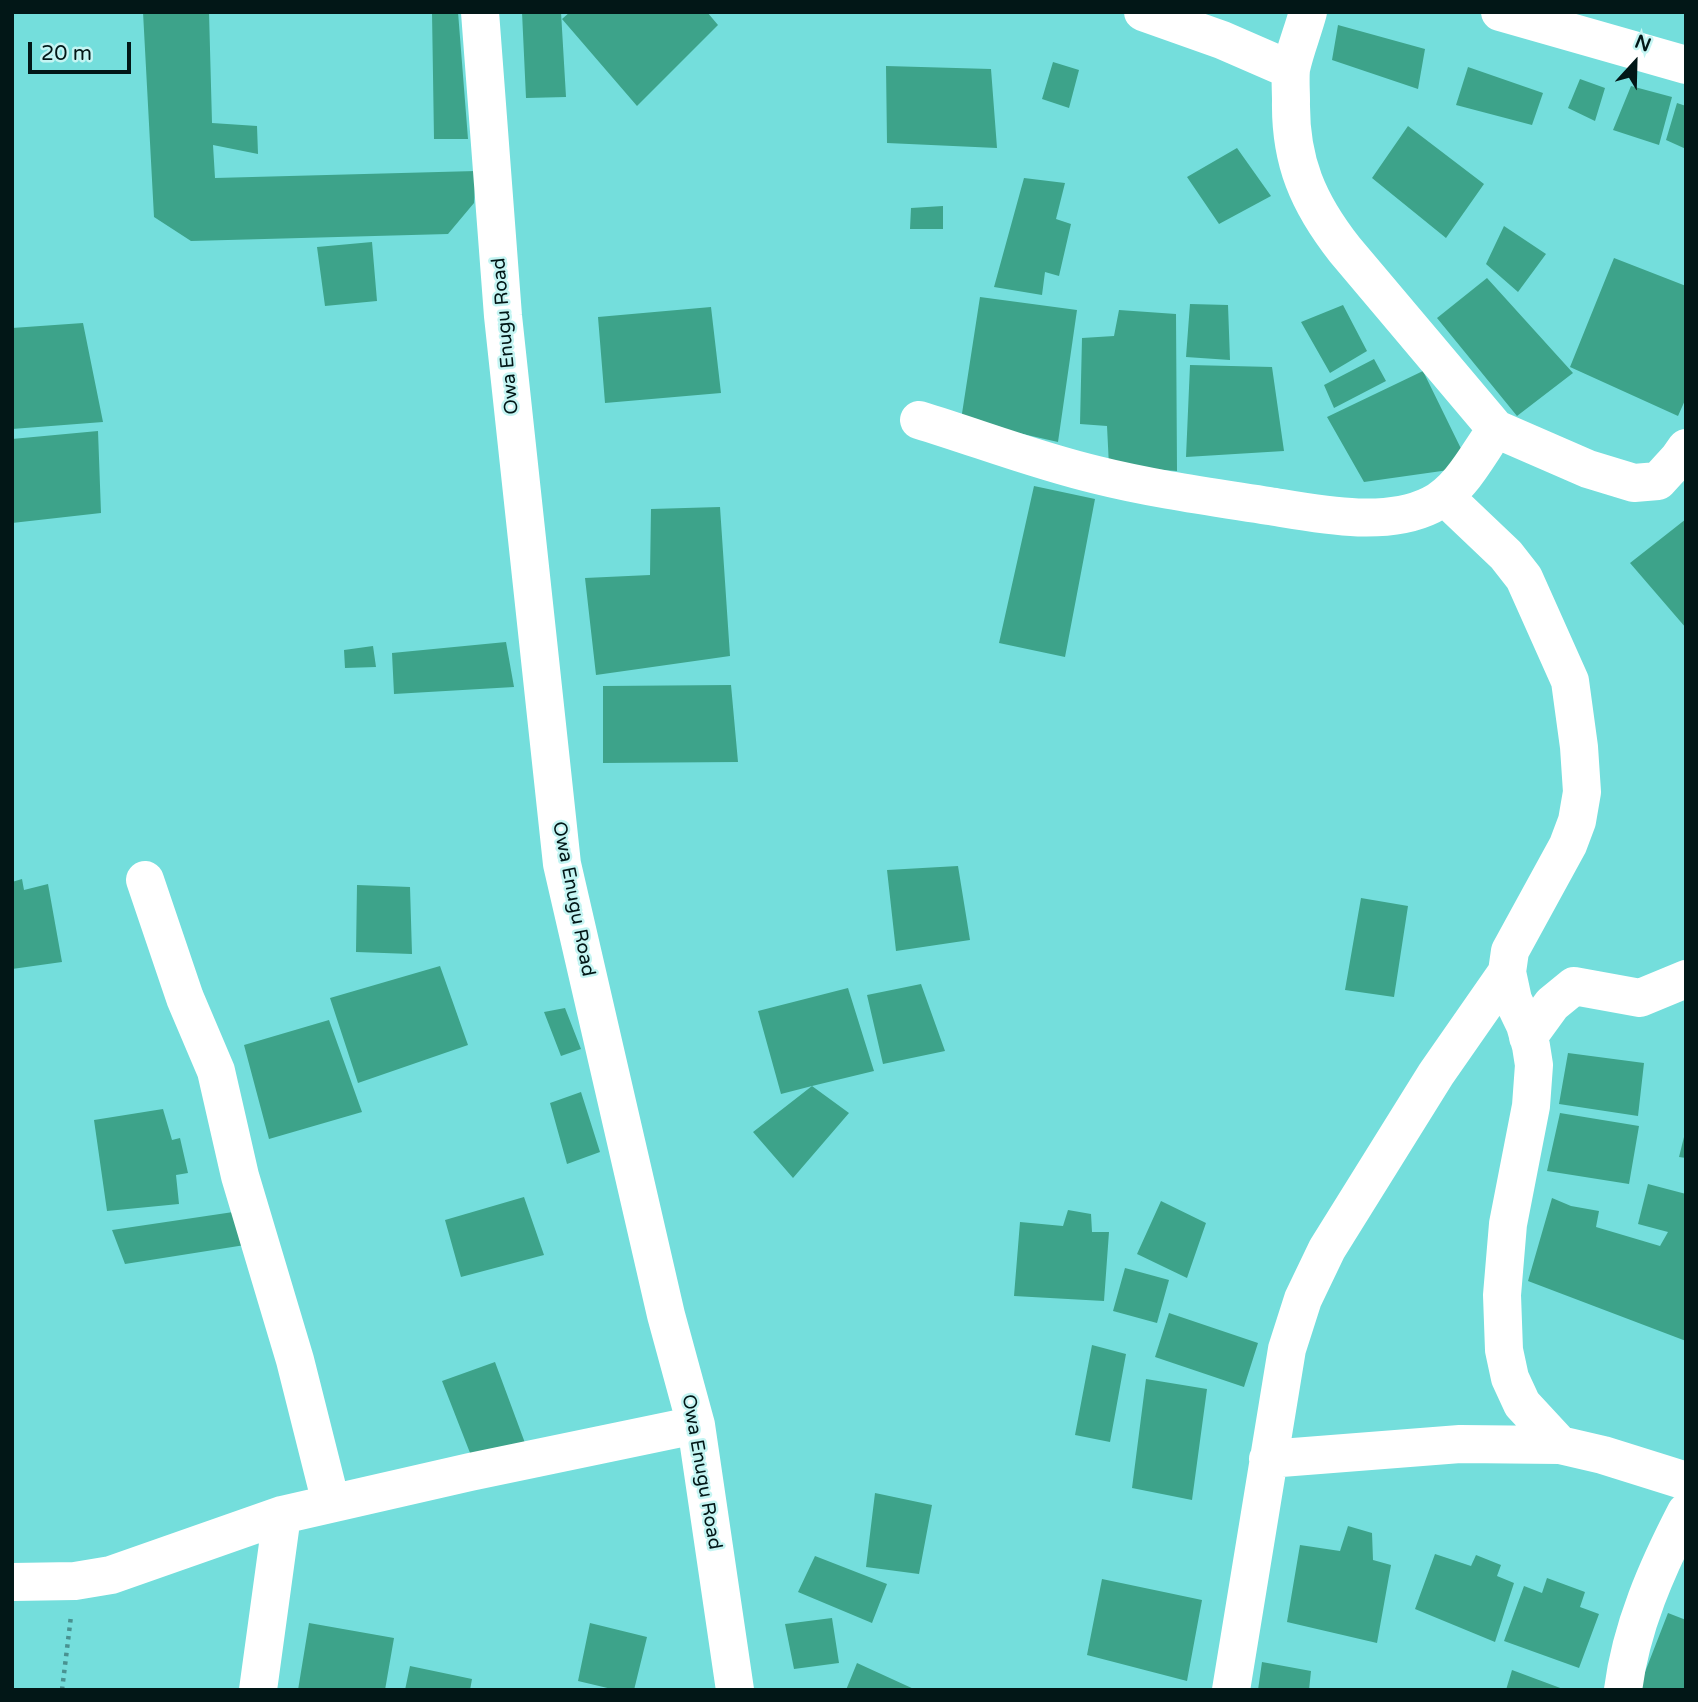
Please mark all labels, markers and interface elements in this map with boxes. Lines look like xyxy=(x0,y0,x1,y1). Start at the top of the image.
scale bar xyxy=(32,28,135,72)
north arrow xyxy=(1600,28,1670,98)
text: N xyxy=(1632,30,1654,57)
text: 20 m xyxy=(41,41,92,66)
street label: Owa Enugu Road xyxy=(488,257,524,415)
street label: Owa Enugu Road xyxy=(547,820,599,978)
street label: Owa Enugu Road xyxy=(676,1393,726,1551)

